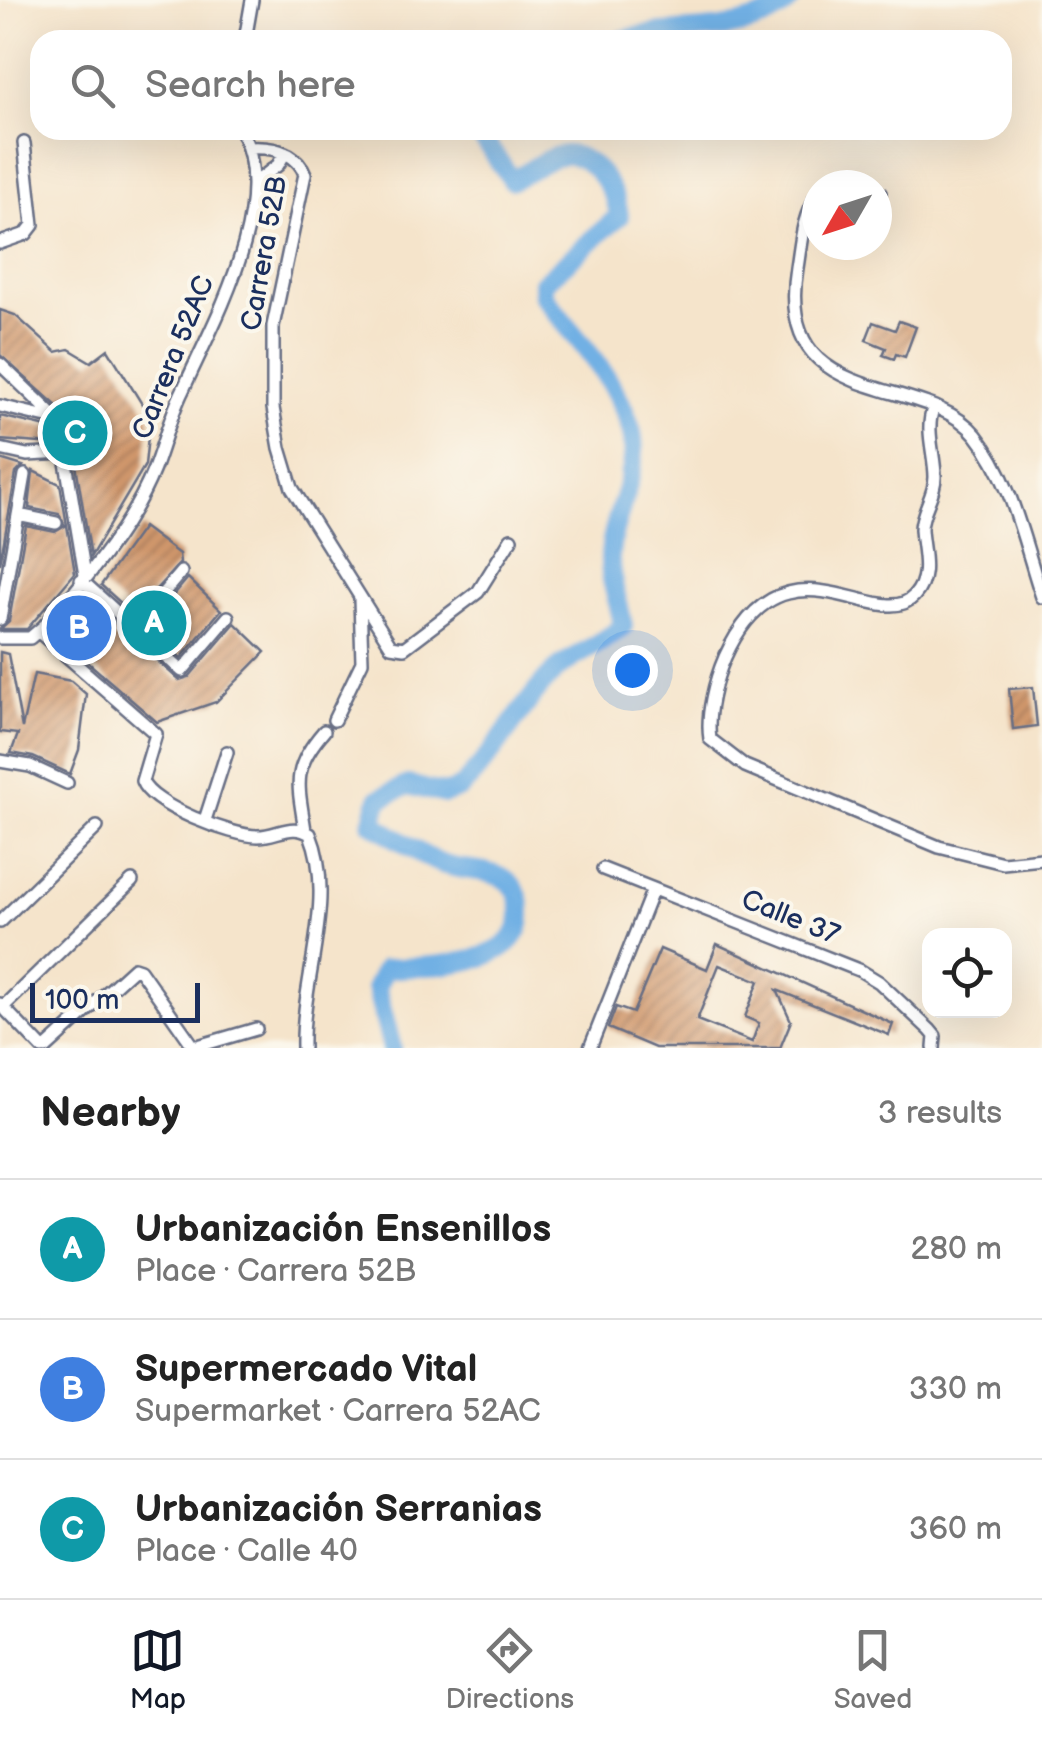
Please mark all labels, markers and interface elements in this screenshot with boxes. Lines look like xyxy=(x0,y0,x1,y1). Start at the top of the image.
search box xyxy=(30,30,1012,140)
icon: search xyxy=(65,58,120,113)
text: Search here xyxy=(145,63,356,108)
north arrow xyxy=(802,170,892,260)
street label: Carrera 52B xyxy=(235,173,294,333)
street label: Carrera 52AC xyxy=(126,271,221,444)
pin: C xyxy=(42,396,108,470)
pin: A xyxy=(122,586,186,660)
pin: B xyxy=(46,590,112,666)
your location xyxy=(607,645,658,696)
street label: Calle 37 xyxy=(736,883,845,952)
map controls xyxy=(922,928,1012,1018)
button: locate xyxy=(922,928,1012,1018)
scale bar xyxy=(30,978,200,1023)
text: 100 m xyxy=(45,984,119,1017)
text: Nearby xyxy=(40,1088,180,1139)
text: 3 results xyxy=(878,1094,1002,1133)
text: Urbanización Ensenillos xyxy=(135,1207,551,1252)
text: A xyxy=(63,1230,82,1269)
text: 280 m xyxy=(911,1230,1002,1269)
text: Place · Carrera 52B xyxy=(135,1252,416,1291)
text: Supermercado Vital xyxy=(135,1347,477,1392)
text: B xyxy=(61,1370,84,1409)
text: 330 m xyxy=(909,1370,1002,1409)
text: Supermarket · Carrera 52AC xyxy=(135,1392,541,1431)
text: Urbanización Serranias xyxy=(135,1487,542,1532)
text: C xyxy=(61,1510,84,1549)
text: 360 m xyxy=(909,1510,1002,1549)
text: Place · Calle 40 xyxy=(135,1532,358,1571)
tab: Map xyxy=(130,1623,186,1716)
tab: Directions xyxy=(445,1623,574,1716)
tab: Saved xyxy=(834,1623,912,1716)

